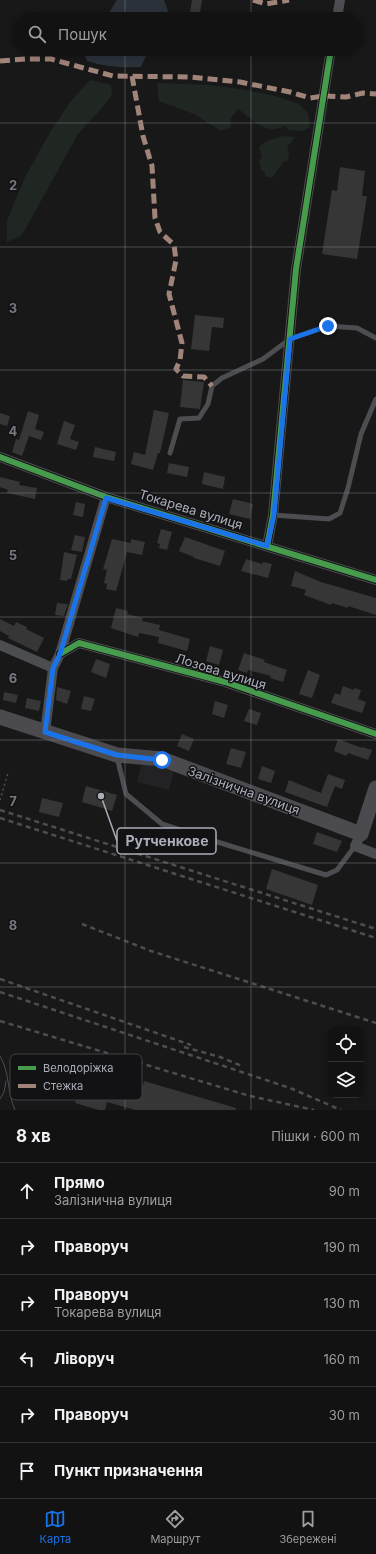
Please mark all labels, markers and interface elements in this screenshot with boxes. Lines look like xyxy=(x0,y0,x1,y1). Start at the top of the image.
search box xyxy=(12,12,364,56)
icon: search xyxy=(26,23,48,45)
text: Пошук xyxy=(58,25,107,44)
text: 2 xyxy=(9,177,17,193)
text: 3 xyxy=(9,300,17,316)
route end xyxy=(319,317,337,335)
text: 4 xyxy=(9,423,18,439)
street label: Токарева вулиця xyxy=(137,486,245,532)
text: 5 xyxy=(9,547,17,563)
street label: Лозова вулиця xyxy=(174,650,268,692)
text: 6 xyxy=(9,670,17,686)
route start xyxy=(153,751,171,769)
street label: Залізнична вулиця xyxy=(186,762,302,818)
text: 7 xyxy=(9,793,17,809)
callout: Рутченкове xyxy=(117,828,216,854)
text: Рутченкове xyxy=(125,832,209,849)
text: 8 xyxy=(9,917,17,933)
map controls xyxy=(328,1026,364,1098)
button: locate xyxy=(328,1026,364,1062)
legend xyxy=(10,1054,142,1100)
text: Велодоріжка xyxy=(43,1061,114,1075)
button: layers xyxy=(328,1062,364,1098)
text: Стежка xyxy=(43,1079,83,1093)
text: 8 хв xyxy=(16,1126,51,1146)
text: Пішки · 600 m xyxy=(271,1128,360,1144)
text: Прямо xyxy=(54,1173,105,1192)
icon: ahead xyxy=(16,1180,38,1202)
text: 90 m xyxy=(329,1183,360,1199)
text: Залізнична вулиця xyxy=(54,1192,172,1208)
icon: right xyxy=(16,1236,38,1258)
text: Праворуч xyxy=(54,1237,128,1256)
text: 190 m xyxy=(323,1239,360,1255)
text: Праворуч xyxy=(54,1285,128,1304)
icon: right xyxy=(16,1292,38,1314)
text: 130 m xyxy=(323,1295,360,1311)
text: Токарева вулиця xyxy=(54,1304,162,1320)
icon: left xyxy=(16,1348,38,1370)
text: Ліворуч xyxy=(54,1349,114,1368)
text: 160 m xyxy=(323,1351,360,1367)
icon: right xyxy=(16,1404,38,1426)
text: Праворуч xyxy=(54,1405,128,1424)
text: 30 m xyxy=(329,1407,360,1423)
icon: arrive xyxy=(16,1460,38,1482)
text: Пункт призначення xyxy=(54,1461,203,1480)
tab: Карта xyxy=(40,1508,71,1546)
tab: Маршрут xyxy=(150,1508,200,1546)
tab: Збережені xyxy=(280,1508,336,1546)

